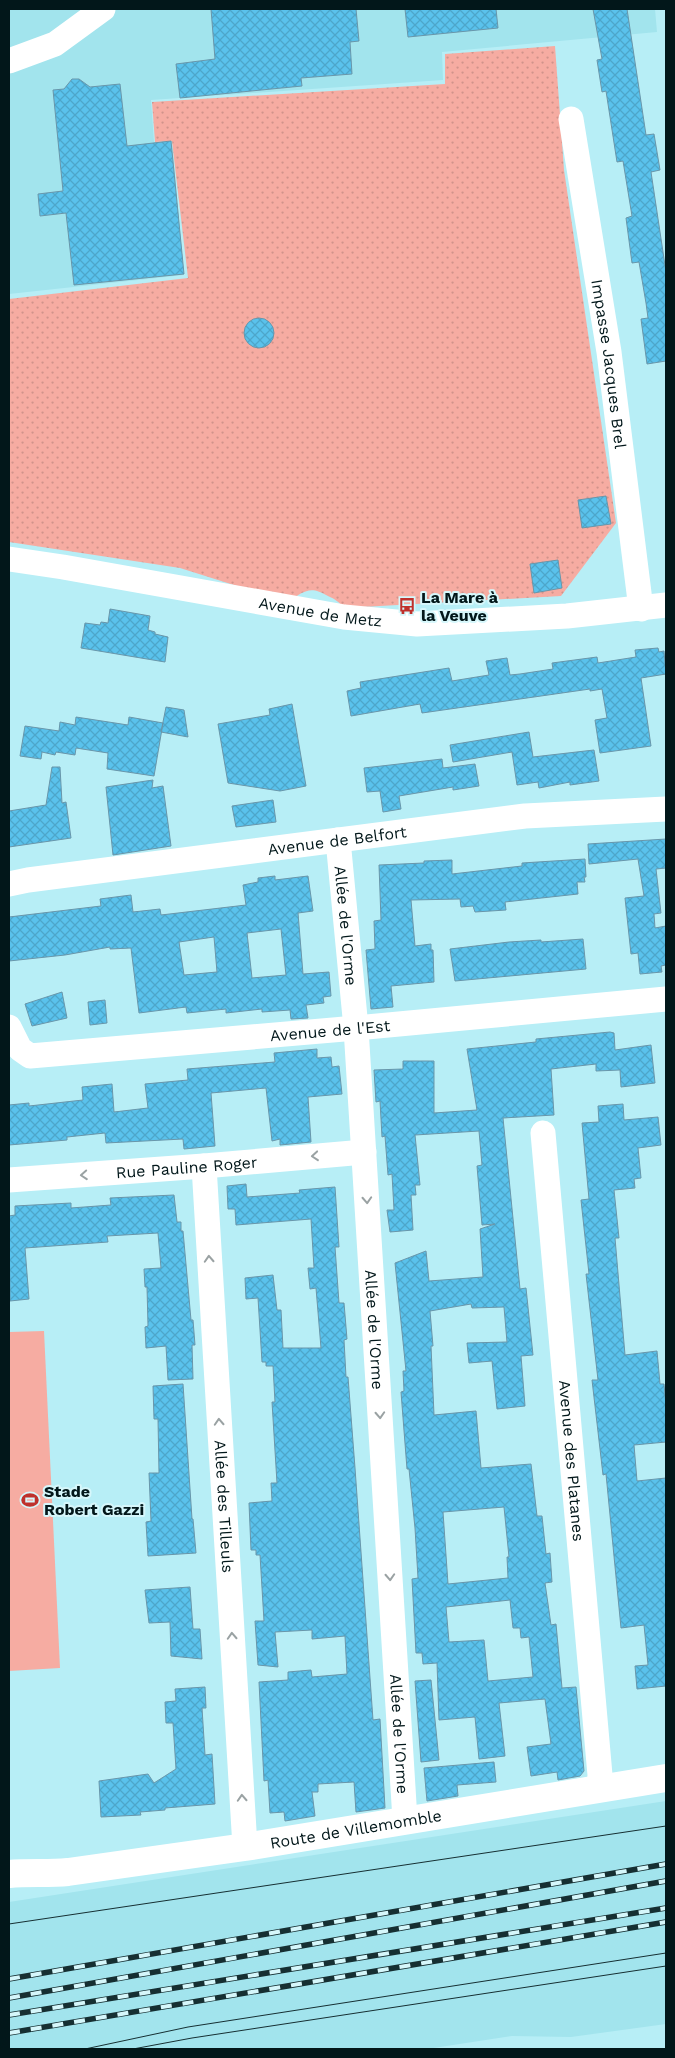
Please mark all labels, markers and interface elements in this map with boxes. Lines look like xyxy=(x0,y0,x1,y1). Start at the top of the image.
street label: Impasse Jacques Brel xyxy=(587,278,630,450)
place label: La Mare à la Veuve xyxy=(421,588,499,625)
street label: Avenue de Metz xyxy=(257,593,383,631)
bus stop icon: La Mare à la Veuve xyxy=(397,596,417,616)
street label: Avenue de Belfort xyxy=(267,822,408,859)
street label: Allée de l'Orme xyxy=(331,865,361,986)
street label: Avenue de l'Est xyxy=(269,1016,391,1045)
one-way arrow xyxy=(311,1150,319,1161)
street label: Rue Pauline Roger xyxy=(115,1152,259,1182)
one-way arrow xyxy=(79,1169,87,1180)
one-way arrow xyxy=(361,1196,372,1204)
one-way arrow xyxy=(204,1255,215,1263)
street label: Allée de l'Orme xyxy=(361,1269,387,1390)
street label: Avenue des Platanes xyxy=(555,1379,588,1542)
one-way arrow xyxy=(375,1411,386,1419)
one-way arrow xyxy=(214,1417,225,1425)
street label: Allée des Tilleuls xyxy=(211,1439,237,1573)
place label: Stade Robert Gazzi xyxy=(44,1482,144,1519)
sports icon: Stade Robert Gazzi xyxy=(20,1490,40,1510)
one-way arrow xyxy=(384,1573,395,1581)
one-way arrow xyxy=(227,1632,238,1640)
street label: Allée de l'Orme xyxy=(386,1673,412,1794)
one-way arrow xyxy=(237,1794,248,1802)
street label: Route de Villemomble xyxy=(269,1806,443,1853)

